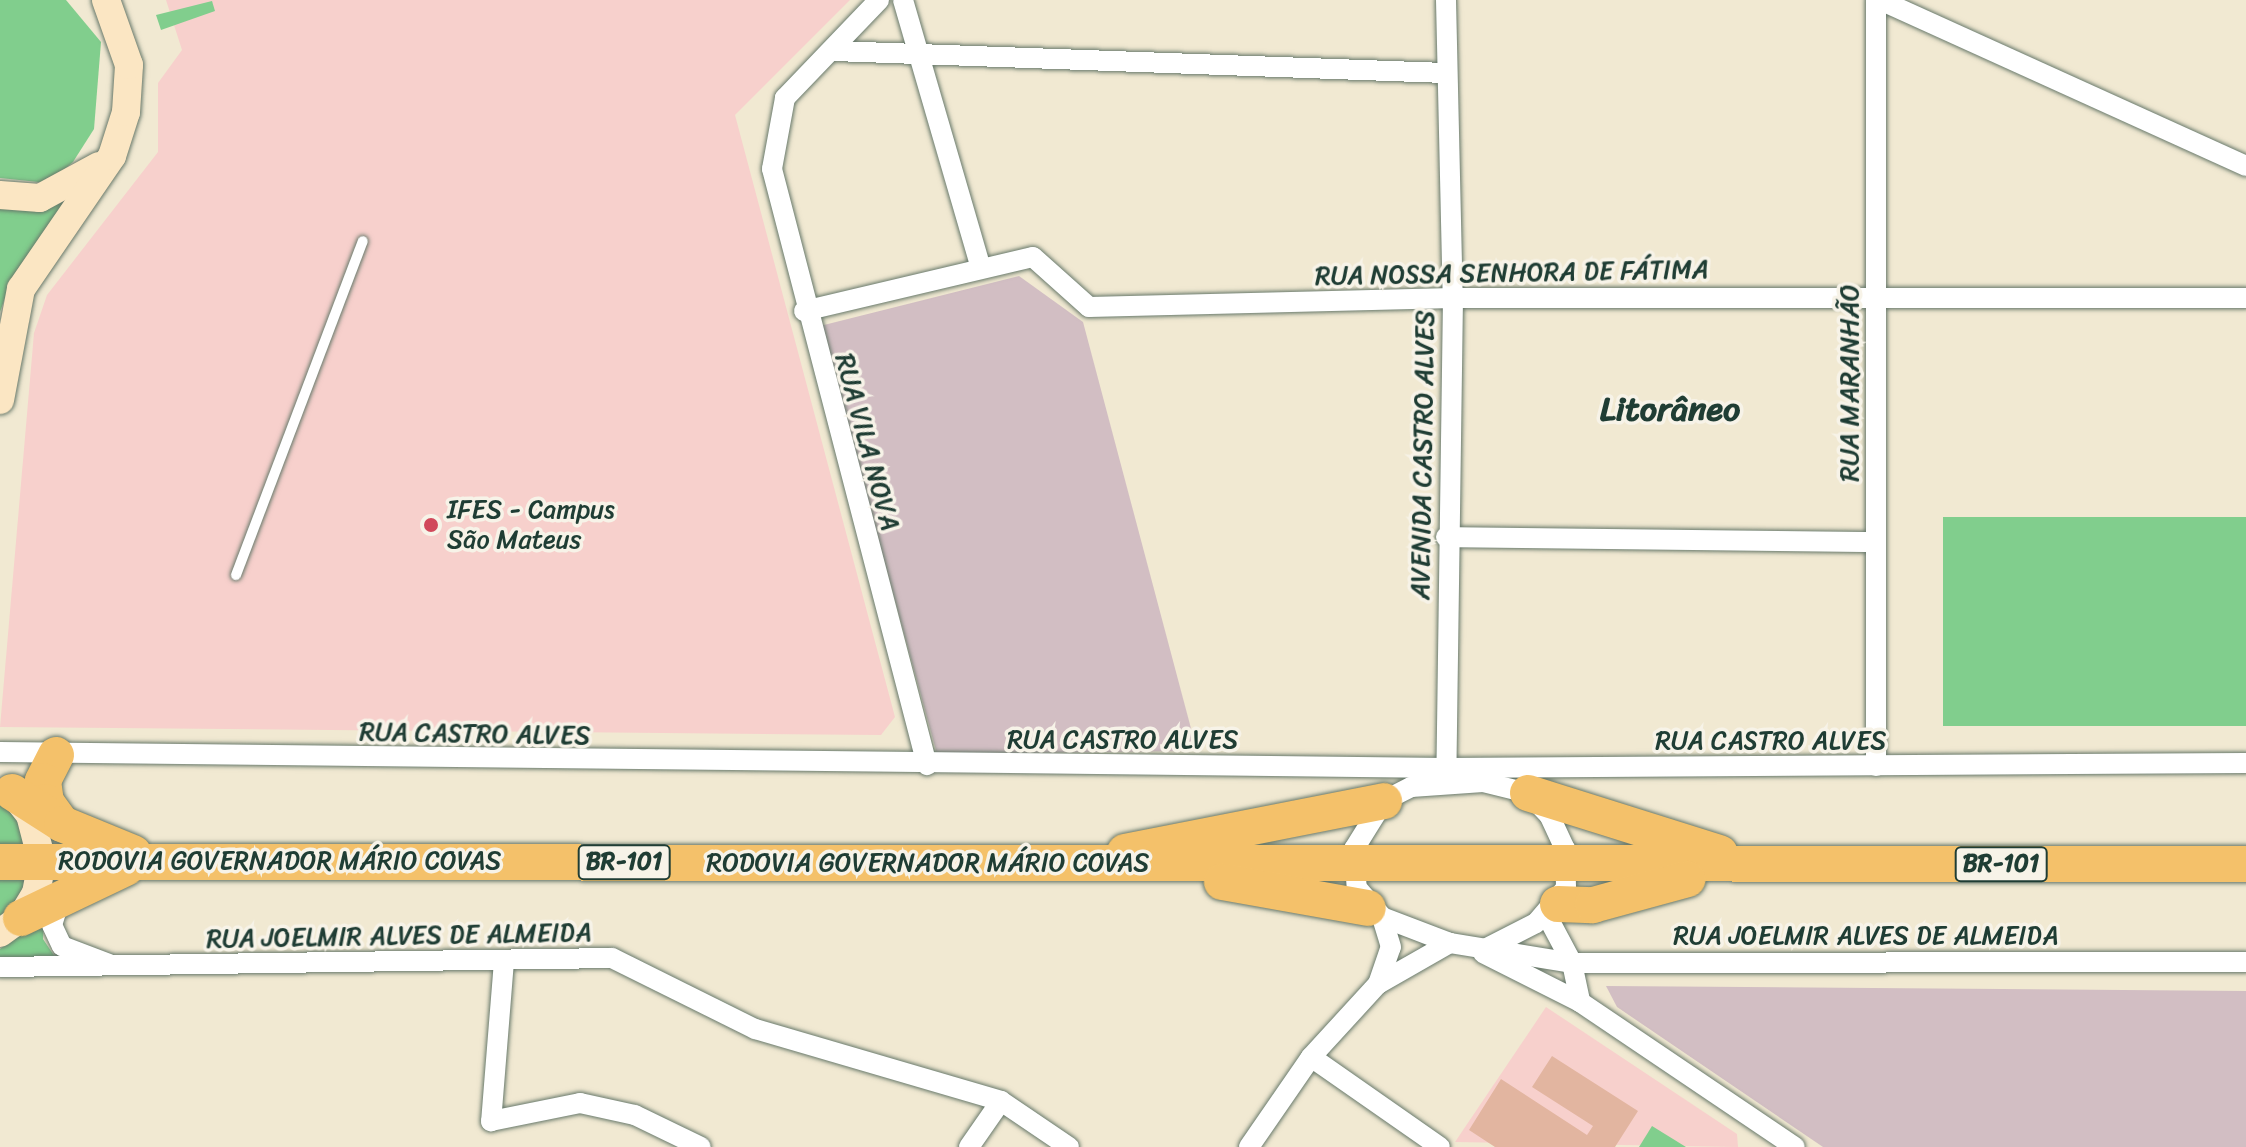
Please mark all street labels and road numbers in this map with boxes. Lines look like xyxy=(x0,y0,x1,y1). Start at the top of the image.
street label: RUA NOSSA SENHORA DE FÁTIMA xyxy=(1314,254,1710,292)
street label: RUA MARANHÃO xyxy=(1834,285,1866,481)
street label: AVENIDA CASTRO ALVES xyxy=(1405,311,1441,599)
street label: RUA VILA NOVA xyxy=(828,349,906,535)
street label: RUA CASTRO ALVES xyxy=(360,716,590,752)
street label: RUA CASTRO ALVES xyxy=(1008,724,1238,756)
street label: RUA CASTRO ALVES xyxy=(1656,725,1886,757)
road number: BR-101 xyxy=(576,842,672,882)
road number: BR-101 xyxy=(1953,844,2049,884)
street label: RODOVIA GOVERNADOR MÁRIO COVAS xyxy=(56,845,504,877)
street label: RODOVIA GOVERNADOR MÁRIO COVAS xyxy=(704,847,1152,879)
street label: RUA JOELMIR ALVES DE ALMEIDA xyxy=(206,917,592,955)
street label: RUA JOELMIR ALVES DE ALMEIDA xyxy=(1673,920,2059,952)

